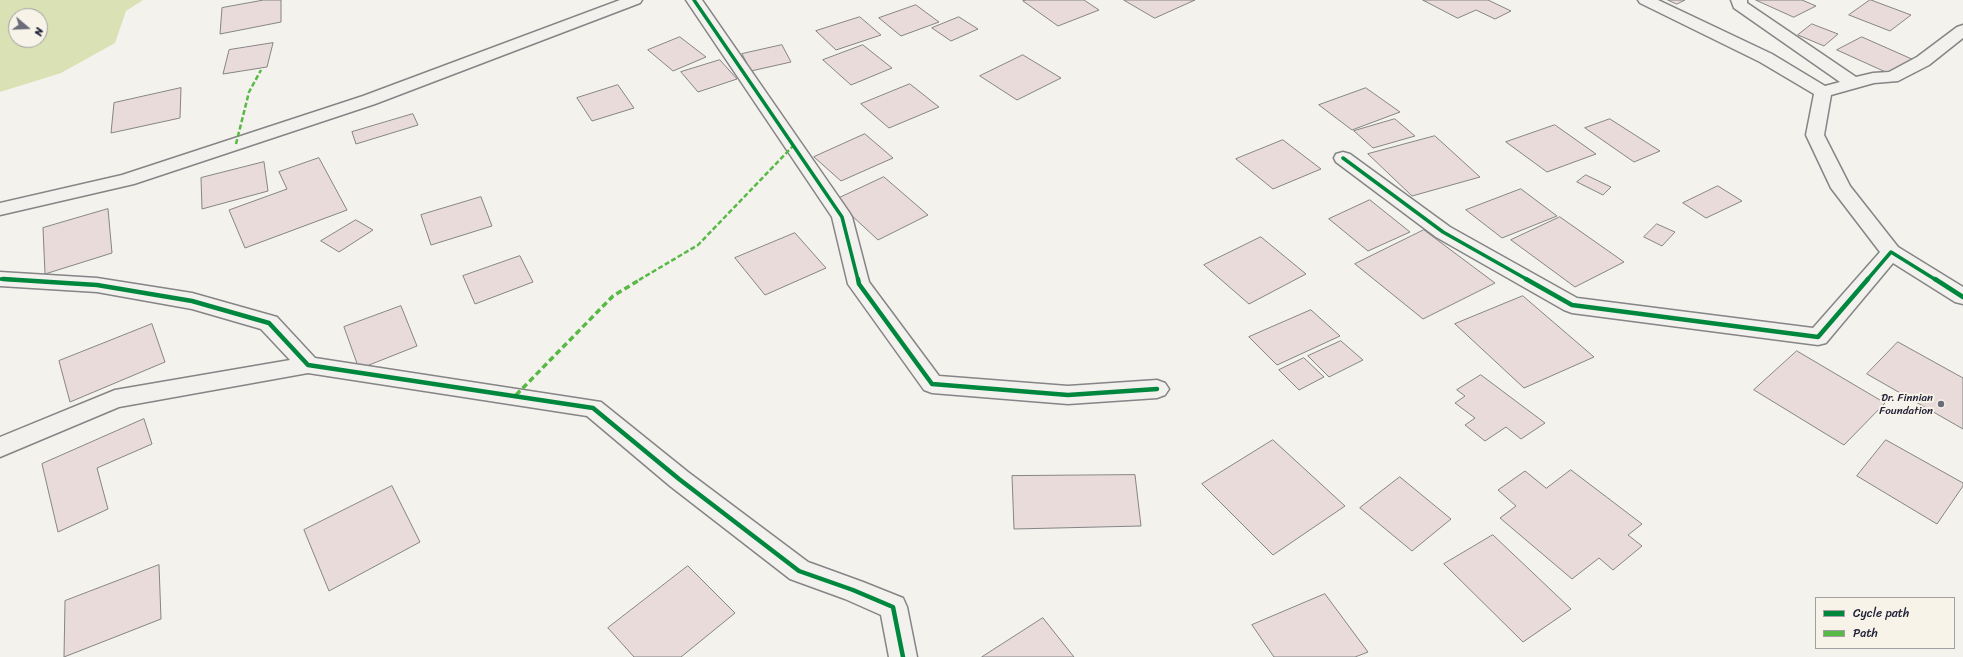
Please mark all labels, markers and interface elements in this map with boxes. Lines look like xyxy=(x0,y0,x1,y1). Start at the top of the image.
north arrow xyxy=(8,8,48,48)
text: N xyxy=(29,25,49,38)
place label: Dr. Finnian Foundation xyxy=(1879,391,1933,417)
marker: Dr. Finnian Foundation xyxy=(1936,399,1946,409)
legend xyxy=(1815,597,1955,649)
text: Cycle path xyxy=(1853,602,1909,624)
text: Path xyxy=(1853,622,1878,644)

